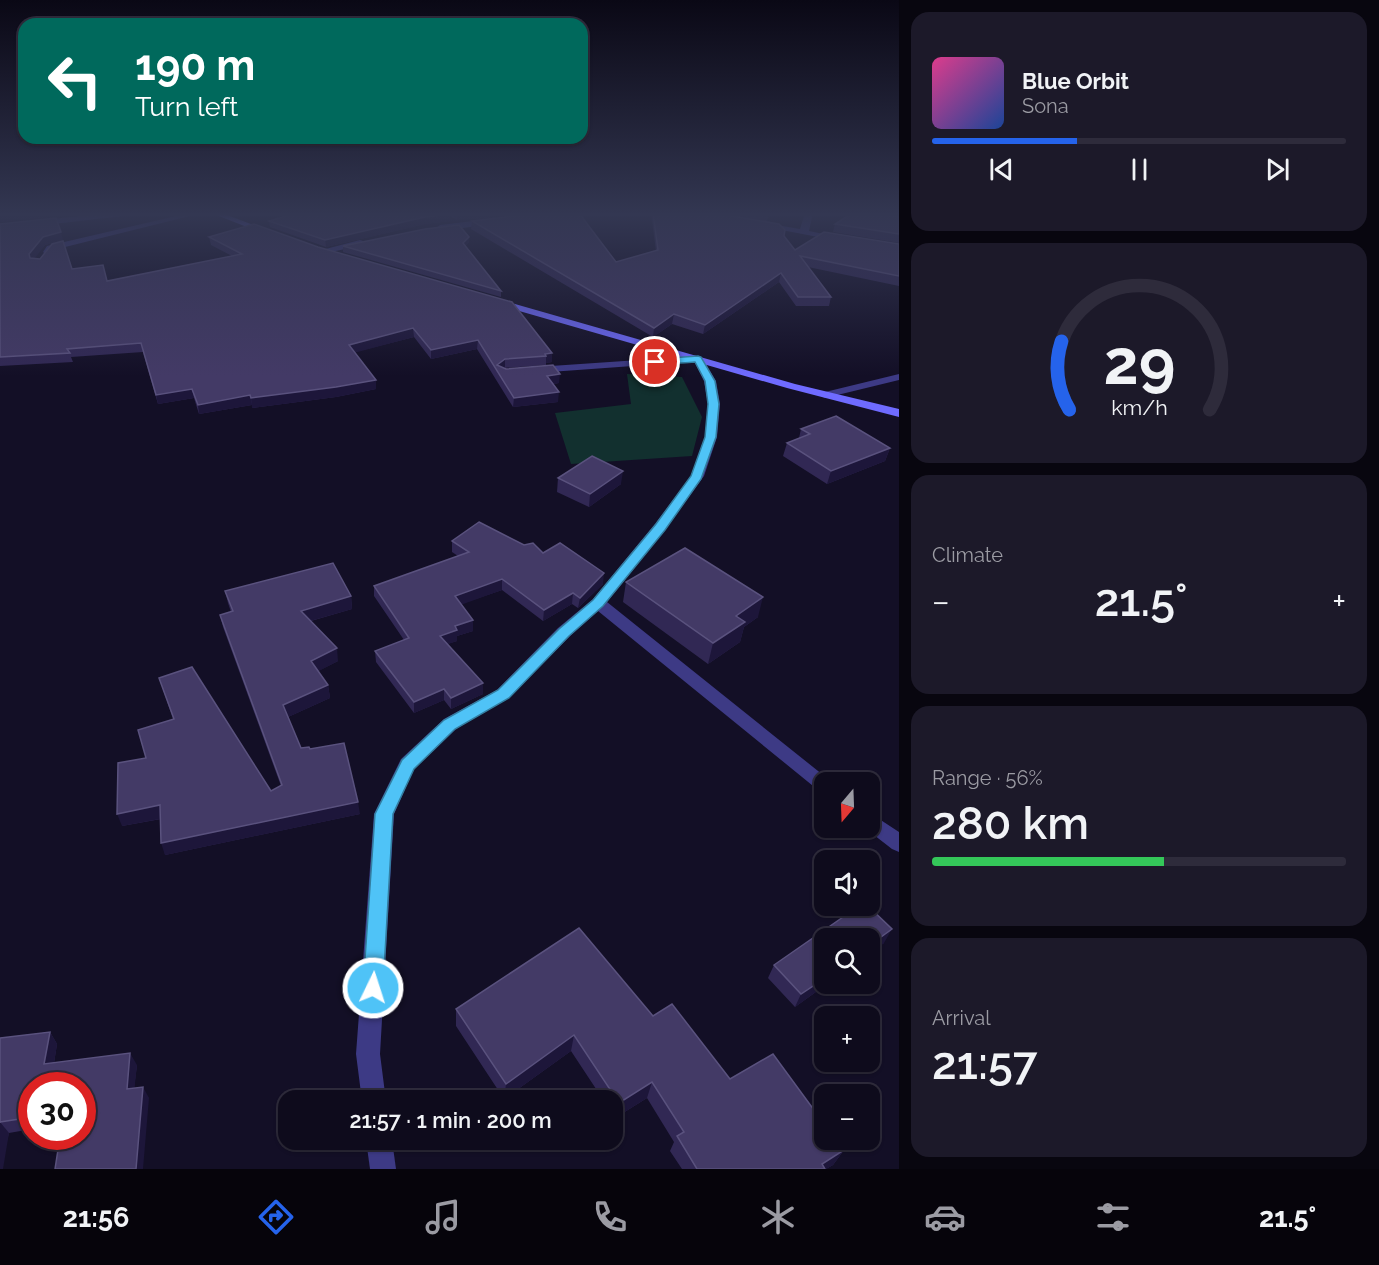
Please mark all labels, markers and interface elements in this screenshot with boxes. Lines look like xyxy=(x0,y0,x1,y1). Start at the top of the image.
text: 190 m xyxy=(135,41,255,90)
icon: left xyxy=(36,42,114,120)
text: Blue Orbit xyxy=(1022,68,1129,94)
text: Turn left xyxy=(135,91,238,122)
text: Sona xyxy=(1022,94,1069,118)
icon: previous xyxy=(985,153,1018,186)
icon: pause xyxy=(1123,153,1156,186)
icon: next xyxy=(1261,153,1294,186)
text: 29 xyxy=(1103,325,1175,399)
pin xyxy=(629,336,680,387)
icon: arrive xyxy=(638,345,671,378)
text: km/h xyxy=(1111,396,1167,421)
text: Climate xyxy=(932,543,1003,567)
text: 21.5° xyxy=(1095,574,1187,627)
text: − xyxy=(932,582,950,621)
text: + xyxy=(1332,582,1346,621)
text: Range · 56% xyxy=(932,766,1043,790)
north arrow xyxy=(814,772,880,838)
map controls xyxy=(814,772,880,1150)
text: 280 km xyxy=(932,797,1089,850)
button: sound xyxy=(814,850,880,916)
button: search xyxy=(814,928,880,994)
position arrow xyxy=(341,956,405,1020)
button: + xyxy=(814,1006,880,1072)
text: Arrival xyxy=(932,1006,991,1030)
text: 21:57 xyxy=(932,1037,1037,1090)
speed limit sign: 30 xyxy=(18,1072,96,1150)
button: − xyxy=(814,1084,880,1150)
text: 21:57 · 1 min · 200 m xyxy=(349,1107,552,1133)
icon: directions xyxy=(255,1196,297,1238)
icon: music xyxy=(422,1196,464,1238)
icon: phone xyxy=(589,1196,631,1238)
icon: climate xyxy=(757,1196,799,1238)
icon: car xyxy=(924,1196,966,1238)
icon: filters xyxy=(1092,1196,1134,1238)
text: 21:56 xyxy=(63,1202,129,1233)
text: 21.5° xyxy=(1259,1202,1316,1233)

